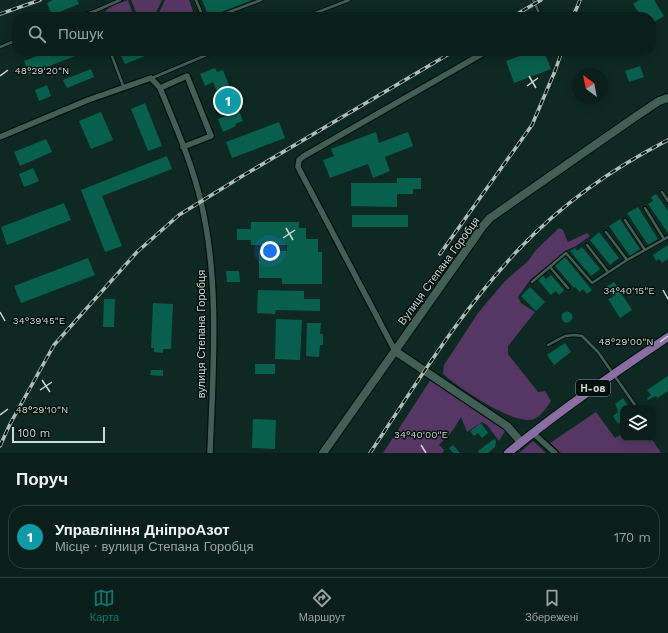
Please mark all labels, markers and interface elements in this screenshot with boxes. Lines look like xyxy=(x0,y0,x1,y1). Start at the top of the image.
search box xyxy=(12,12,656,56)
icon: search xyxy=(26,23,48,45)
text: Пошук xyxy=(58,25,103,43)
text: 48°29'20"N xyxy=(15,65,69,76)
north arrow xyxy=(572,68,608,104)
pin: 1 xyxy=(215,86,241,116)
street label: Вулиця Степана Горобця xyxy=(395,214,483,327)
your location xyxy=(260,241,280,261)
street label: вулиця Степана Горобця xyxy=(195,270,208,398)
text: 34°40'15"E xyxy=(603,285,655,296)
text: 34°39'45"E xyxy=(13,315,65,326)
text: 48°29'00"N xyxy=(598,336,654,347)
road number: Н-08 xyxy=(576,380,610,396)
text: 48°29'10"N xyxy=(16,404,68,415)
map controls xyxy=(620,405,656,441)
button: layers xyxy=(620,405,656,441)
scale bar xyxy=(12,425,105,444)
text: 100 m xyxy=(18,427,50,440)
text: 34°40'00"E xyxy=(394,429,448,440)
text: Поруч xyxy=(16,469,68,489)
text: Управління ДніпроАзот xyxy=(55,521,230,539)
text: 1 xyxy=(27,530,33,545)
text: 170 m xyxy=(614,530,651,545)
text: Місце · вулиця Степана Горобця xyxy=(55,539,253,554)
tab: Карта xyxy=(90,587,119,624)
tab: Маршрут xyxy=(299,587,346,624)
tab: Збережені xyxy=(525,587,578,624)

